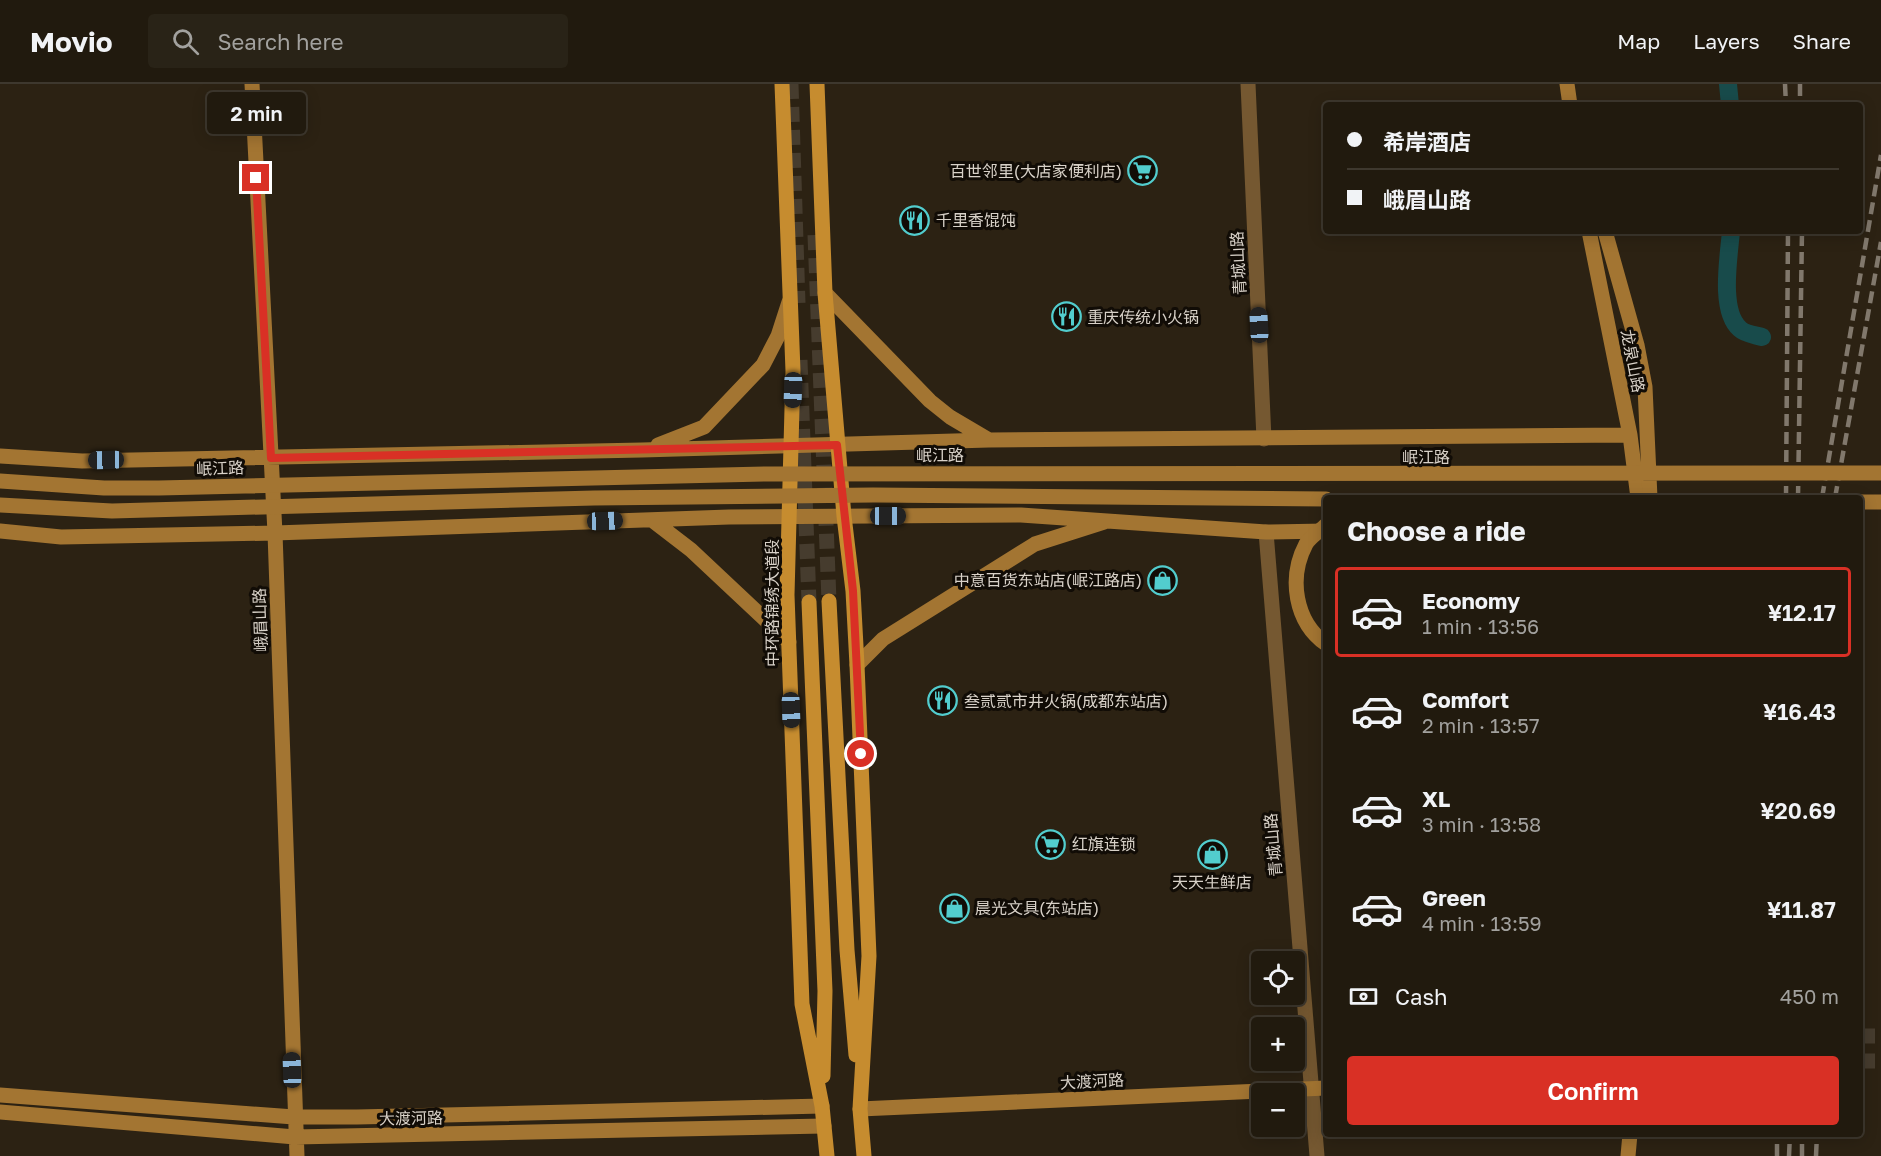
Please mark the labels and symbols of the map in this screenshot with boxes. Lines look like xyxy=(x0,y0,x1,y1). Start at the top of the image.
callout: 2 min xyxy=(206,91,306,133)
supermarket icon: 百世邻里(大店家便利店) xyxy=(1127,155,1159,187)
place label: 百世邻里(大店家便利店) xyxy=(950,161,1122,181)
route end xyxy=(242,164,269,191)
restaurant icon: 千里香馄饨 xyxy=(899,204,931,236)
place label: 千里香馄饨 xyxy=(936,210,1016,230)
street label: 青城山路 xyxy=(1226,231,1250,295)
restaurant icon: 重庆传统小火锅 xyxy=(1050,301,1082,333)
place label: 重庆传统小火锅 xyxy=(1087,307,1199,327)
car xyxy=(1249,307,1269,343)
street label: 龙泉山路 xyxy=(1617,328,1649,394)
car xyxy=(783,372,803,408)
street label: 岷江路 xyxy=(916,445,964,465)
street label: 岷江路 xyxy=(1402,447,1450,467)
car xyxy=(88,451,124,469)
street label: 岷江路 xyxy=(196,457,244,479)
car xyxy=(870,507,906,525)
car xyxy=(587,511,623,531)
street label: 中环路锦绣大道段 xyxy=(762,539,782,667)
shop icon: 中意百货东站店(岷江路店) xyxy=(1147,564,1179,596)
place label: 中意百货东站店(岷江路店) xyxy=(954,570,1142,590)
street label: 峨眉山路 xyxy=(249,588,271,652)
restaurant icon: 叁贰贰市井火锅(成都东站店) xyxy=(927,685,959,717)
place label: 叁贰贰市井火锅(成都东站店) xyxy=(964,691,1168,711)
car xyxy=(781,692,801,728)
route start xyxy=(847,740,874,767)
street label: 青城山路 xyxy=(1260,812,1286,878)
supermarket icon: 红旗连锁 xyxy=(1035,828,1067,860)
place label: 红旗连锁 xyxy=(1072,834,1136,854)
shop icon: 天天生鲜店 xyxy=(1196,838,1228,870)
place label: 天天生鲜店 xyxy=(1172,872,1252,892)
shop icon: 晨光文具(东站店) xyxy=(938,892,970,924)
place label: 晨光文具(东站店) xyxy=(975,898,1099,918)
car xyxy=(282,1052,302,1088)
street label: 大渡河路 xyxy=(1060,1069,1124,1093)
street label: 大渡河路 xyxy=(379,1107,443,1129)

